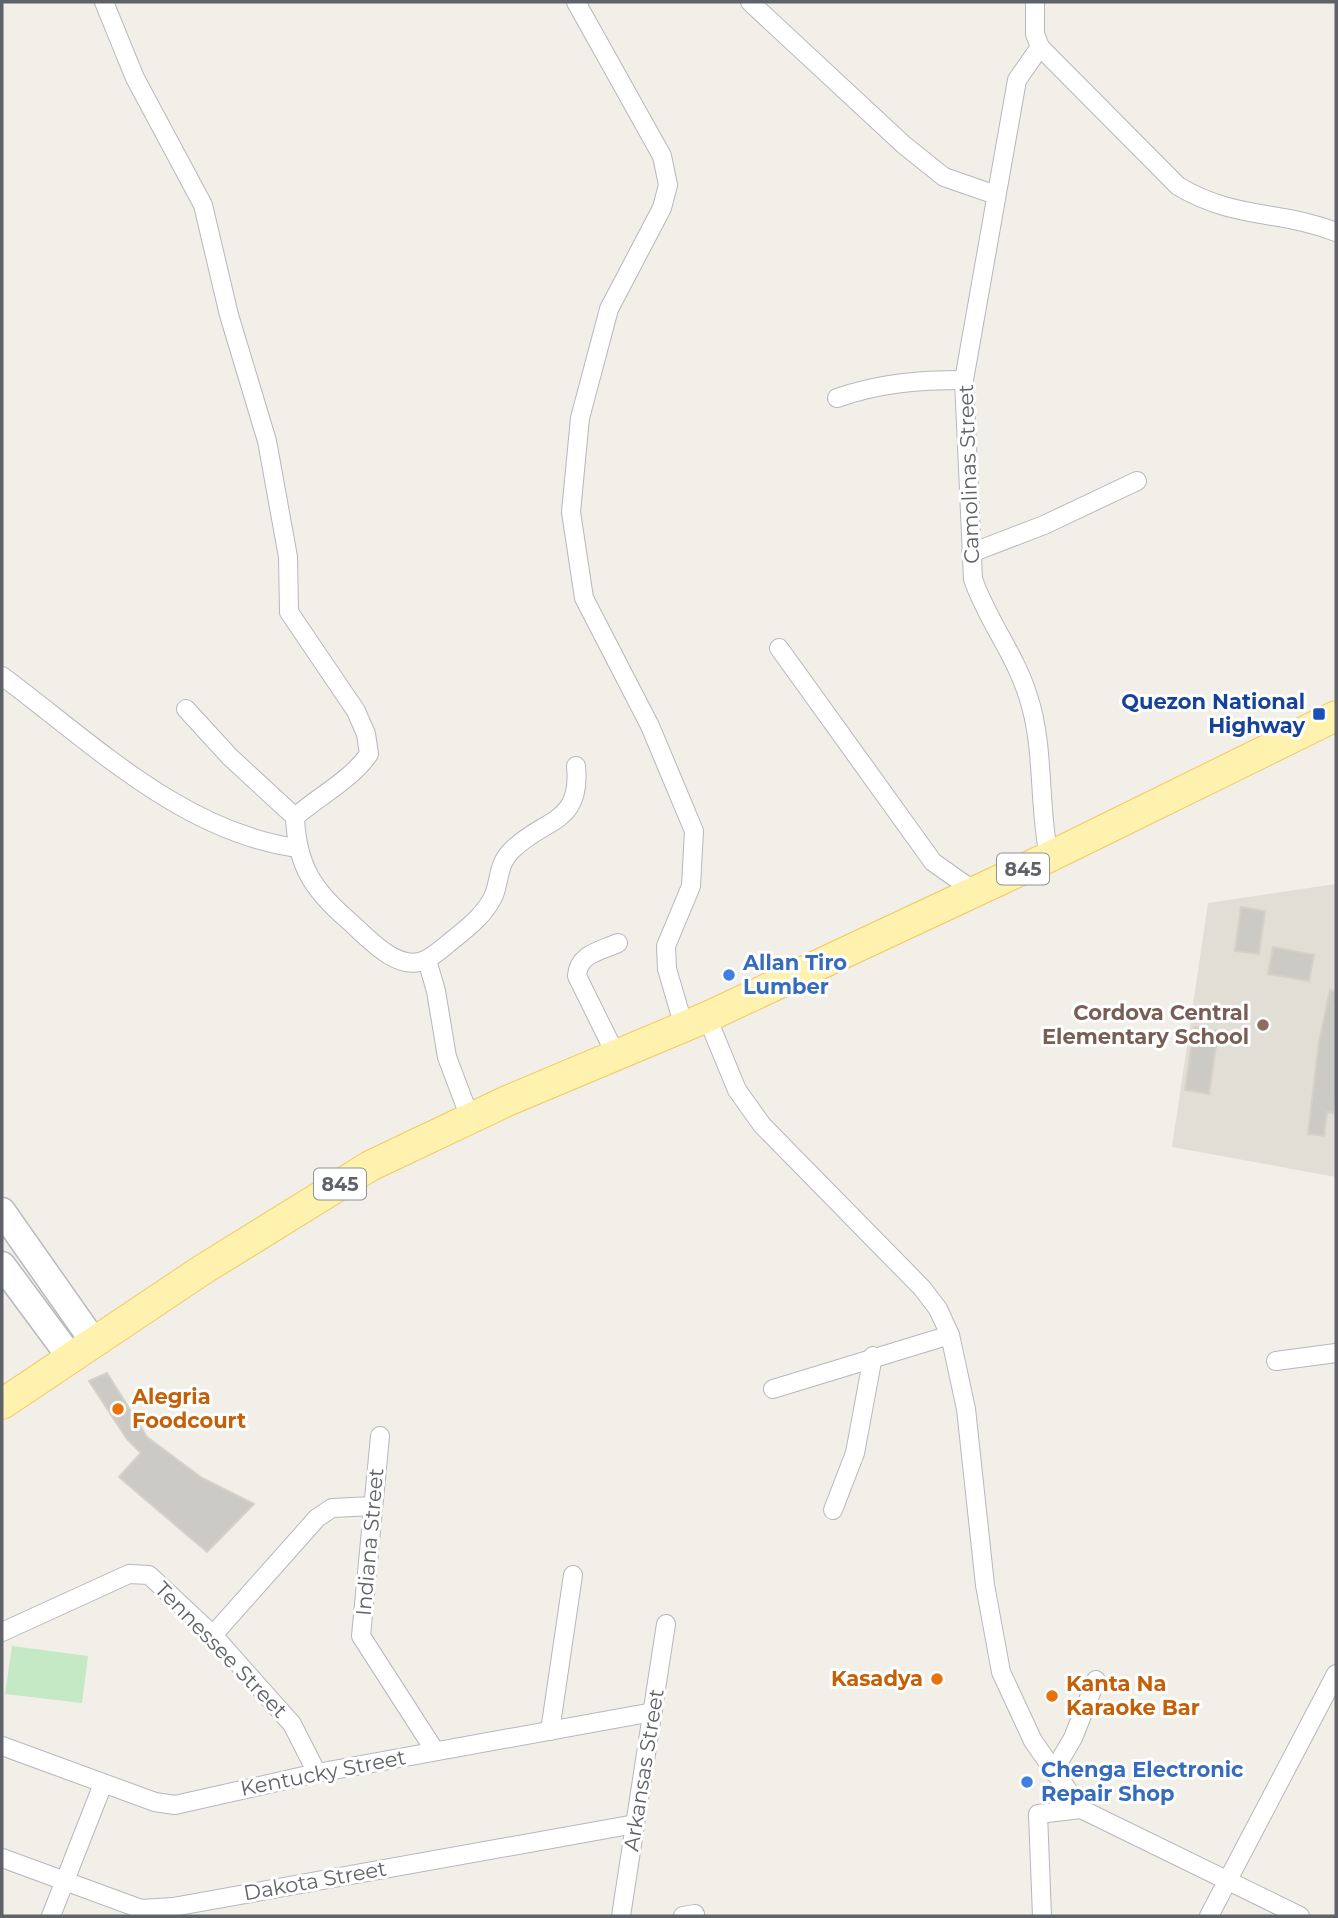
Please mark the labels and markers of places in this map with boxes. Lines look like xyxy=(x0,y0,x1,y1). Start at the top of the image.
place label: Quezon National Highway xyxy=(1121,689,1305,738)
marker: Quezon National Highway xyxy=(1311,706,1327,722)
place label: Allan Tiro Lumber xyxy=(742,950,847,999)
marker: Allan Tiro Lumber xyxy=(721,967,737,983)
place label: Cordova Central Elementary School xyxy=(1042,1000,1249,1049)
marker: Cordova Central Elementary School xyxy=(1255,1017,1271,1033)
place label: Alegria Foodcourt xyxy=(131,1384,246,1433)
marker: Alegria Foodcourt xyxy=(110,1401,126,1417)
place label: Kasadya xyxy=(831,1666,923,1691)
marker: Kasadya xyxy=(929,1671,945,1687)
place label: Kanta Na Karaoke Bar xyxy=(1066,1671,1200,1720)
marker: Kanta Na Karaoke Bar xyxy=(1044,1688,1060,1704)
place label: Chenga Electronic Repair Shop xyxy=(1041,1757,1244,1806)
marker: Chenga Electronic Repair Shop xyxy=(1019,1774,1035,1790)

